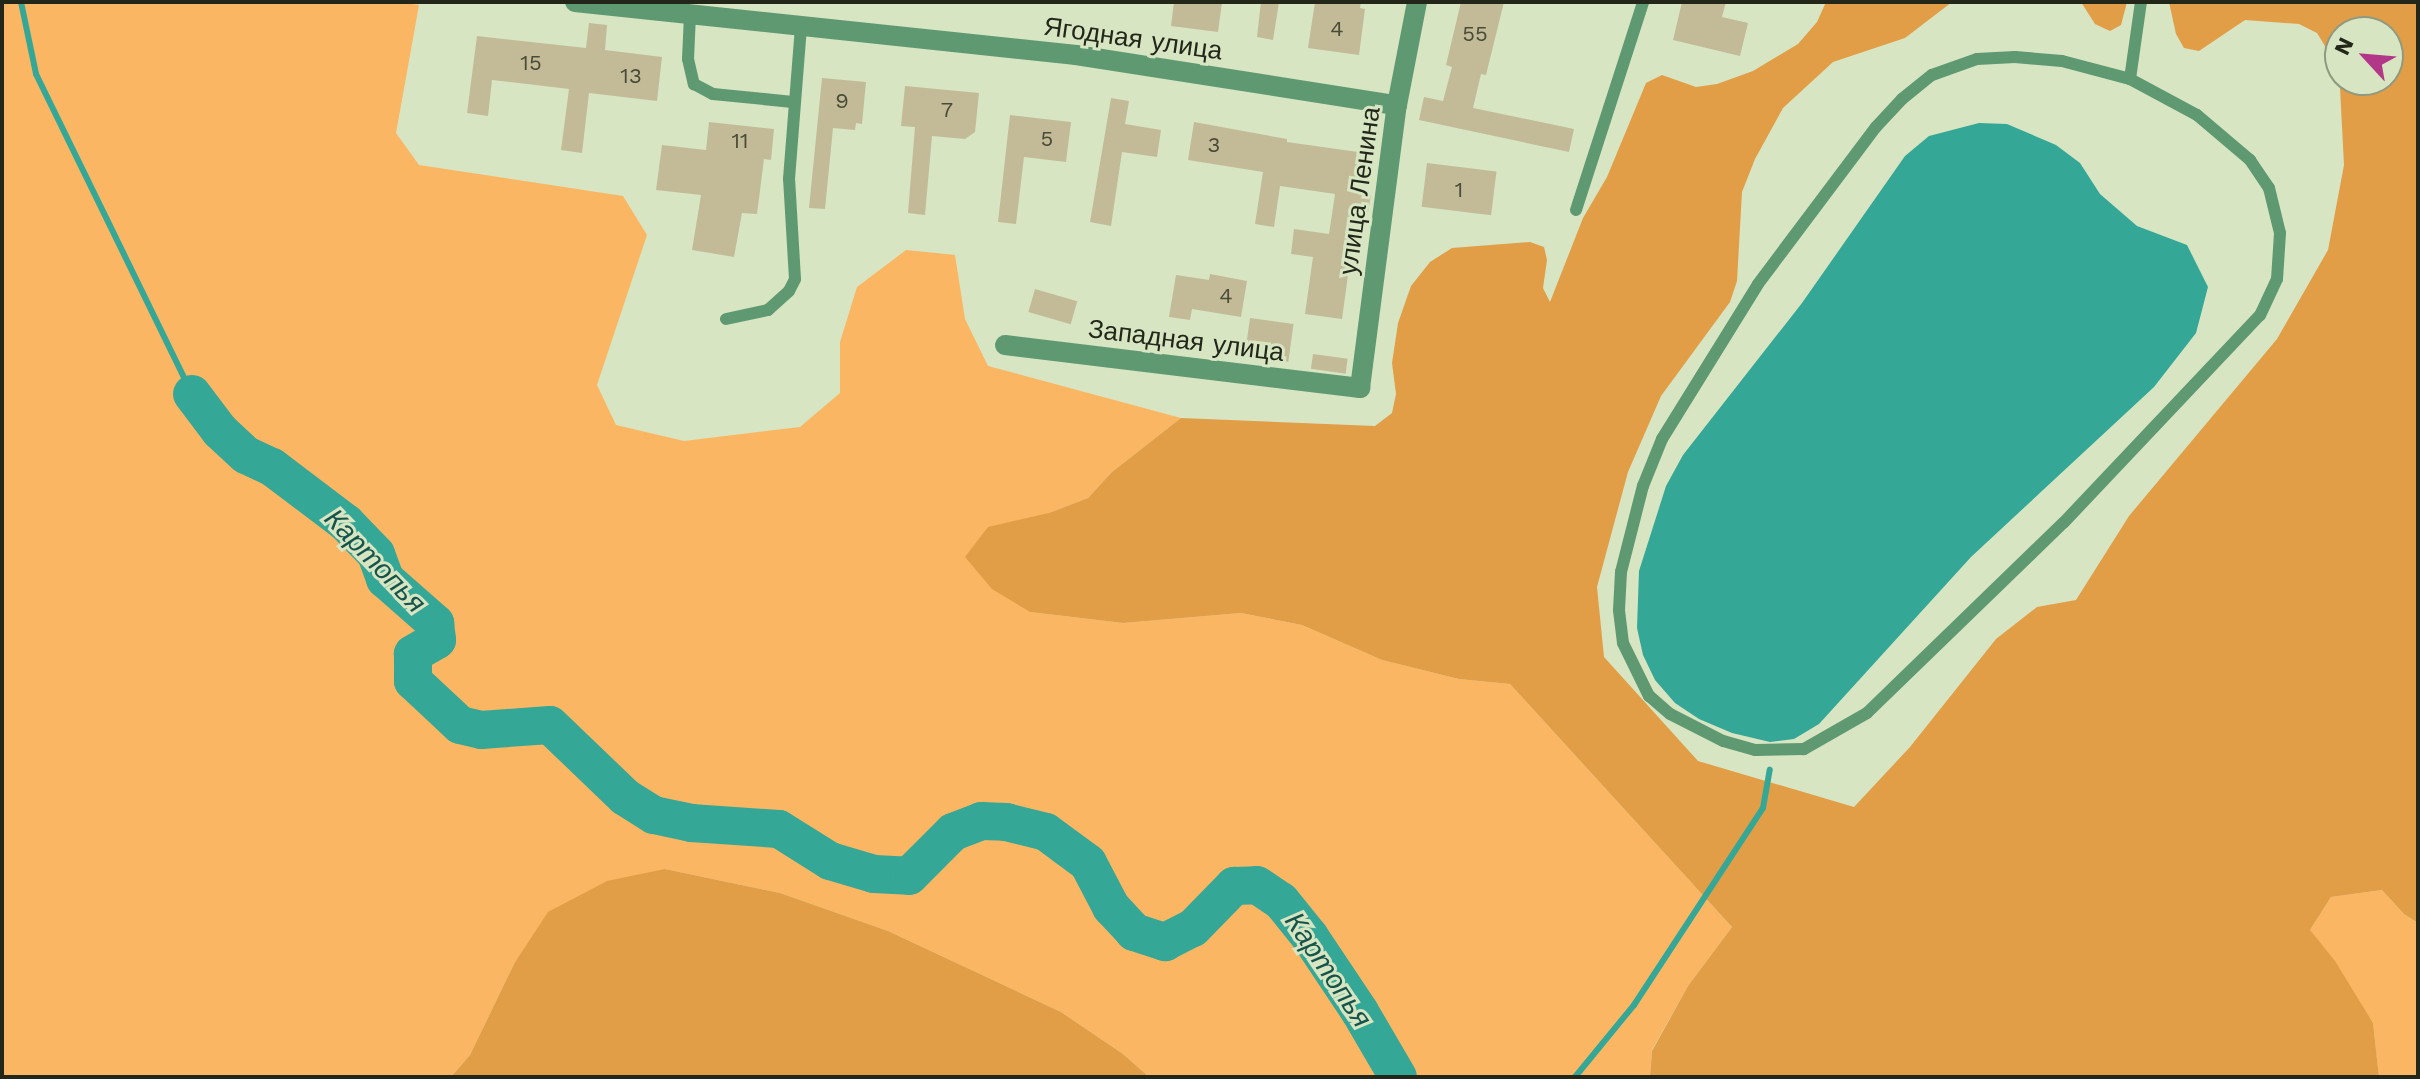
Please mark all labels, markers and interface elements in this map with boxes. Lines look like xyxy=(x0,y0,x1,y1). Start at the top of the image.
street label: Ягодная улица xyxy=(1042,11,1224,67)
house number: 4 xyxy=(1330,16,1344,42)
north arrow xyxy=(2324,16,2404,96)
house number: 55 xyxy=(1462,21,1488,47)
text: N xyxy=(2329,33,2359,59)
house number: 15 xyxy=(520,50,542,76)
house number: 13 xyxy=(620,63,642,89)
house number: 9 xyxy=(835,88,849,114)
house number: 7 xyxy=(941,97,953,123)
street label: улица Ленина xyxy=(1333,105,1387,277)
house number: 5 xyxy=(1041,126,1053,152)
house number: 11 xyxy=(731,128,749,154)
house number: 3 xyxy=(1208,132,1220,158)
house number: 1 xyxy=(1455,177,1463,203)
house number: 4 xyxy=(1219,283,1233,309)
street label: Западная улица xyxy=(1086,314,1286,368)
water label: Картопья xyxy=(317,502,433,620)
water label: Картопья xyxy=(1277,906,1379,1034)

